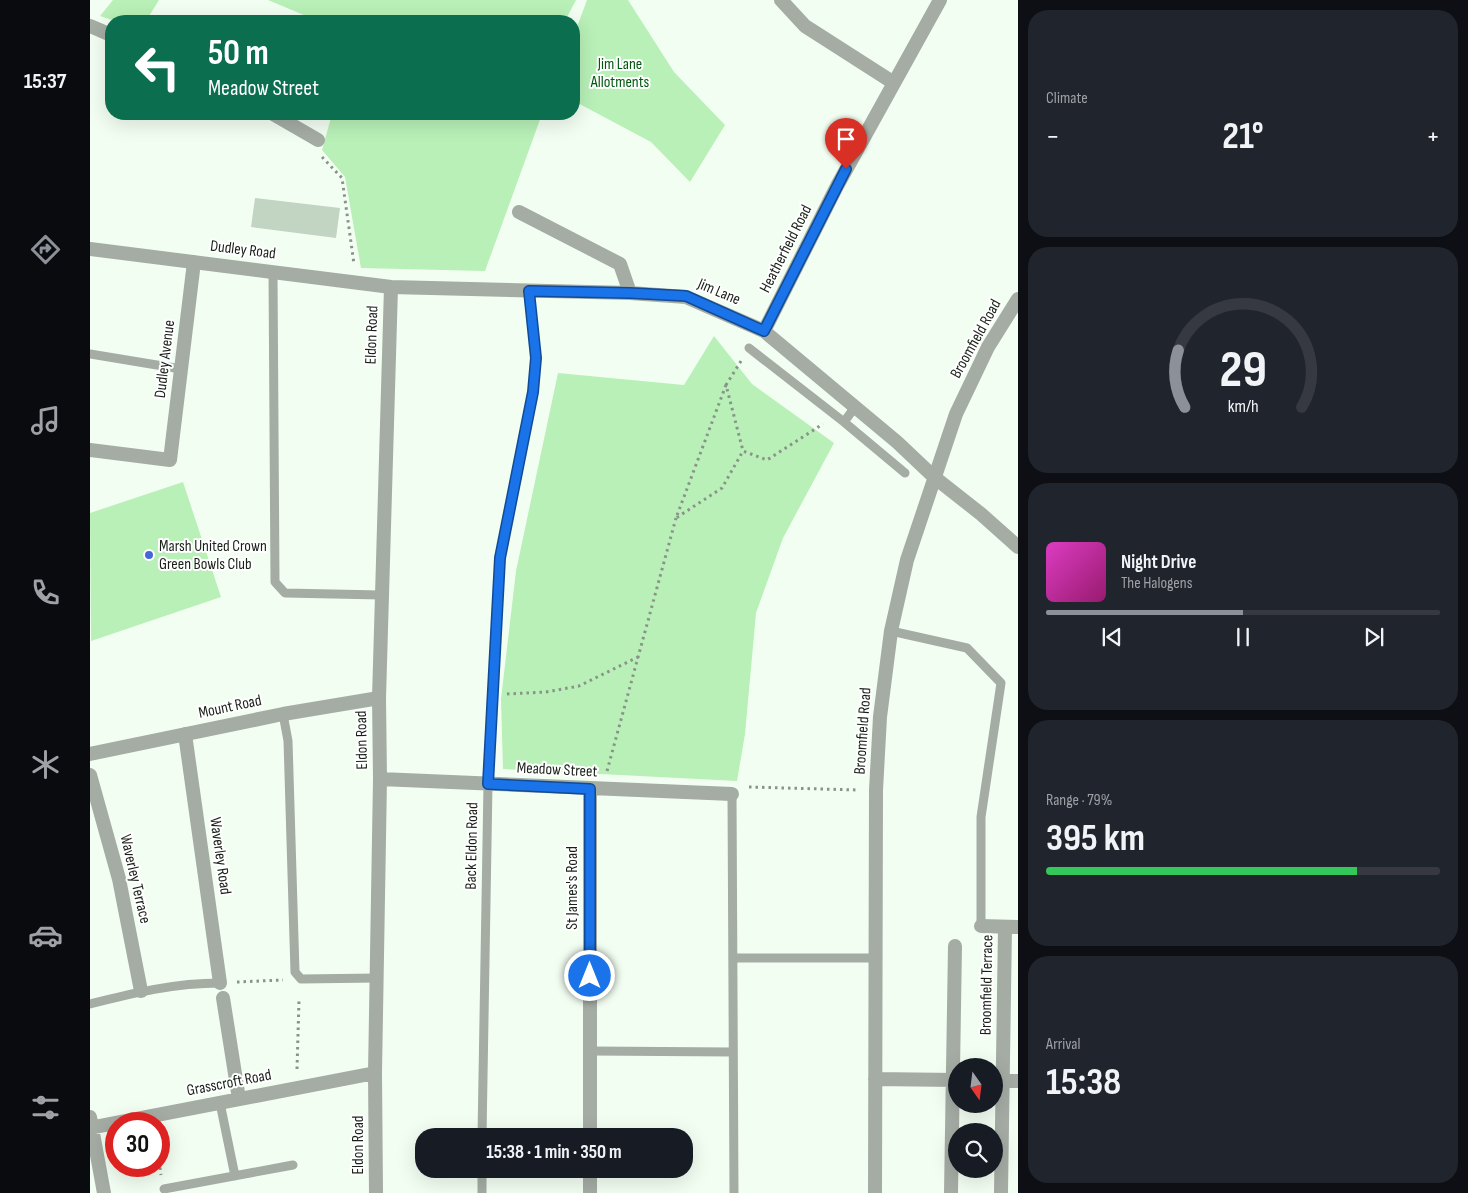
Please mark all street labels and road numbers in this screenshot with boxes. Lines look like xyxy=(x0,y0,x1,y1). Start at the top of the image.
street label: Heatherfield Road xyxy=(756,202,816,296)
street label: Dudley Road xyxy=(209,237,277,263)
street label: Jim Lane xyxy=(694,274,743,309)
street label: Broomfield Road xyxy=(947,296,1005,382)
street label: Eldon Road xyxy=(361,305,383,365)
street label: Dudley Avenue xyxy=(151,319,179,399)
street label: Broomfield Road xyxy=(850,687,876,775)
street label: Mount Road xyxy=(197,691,263,723)
street label: Eldon Road xyxy=(352,710,372,770)
street label: Meadow Street xyxy=(516,758,598,782)
street label: Back Eldon Road xyxy=(462,802,482,890)
street label: Waverley Road xyxy=(205,816,235,896)
street label: Waverley Terrace xyxy=(116,833,154,925)
street label: St James's Road xyxy=(563,846,582,930)
street label: Broomfield Terrace xyxy=(977,935,997,1035)
street label: Grasscroft Road xyxy=(185,1065,273,1101)
street label: Eldon Road xyxy=(349,1116,368,1174)

